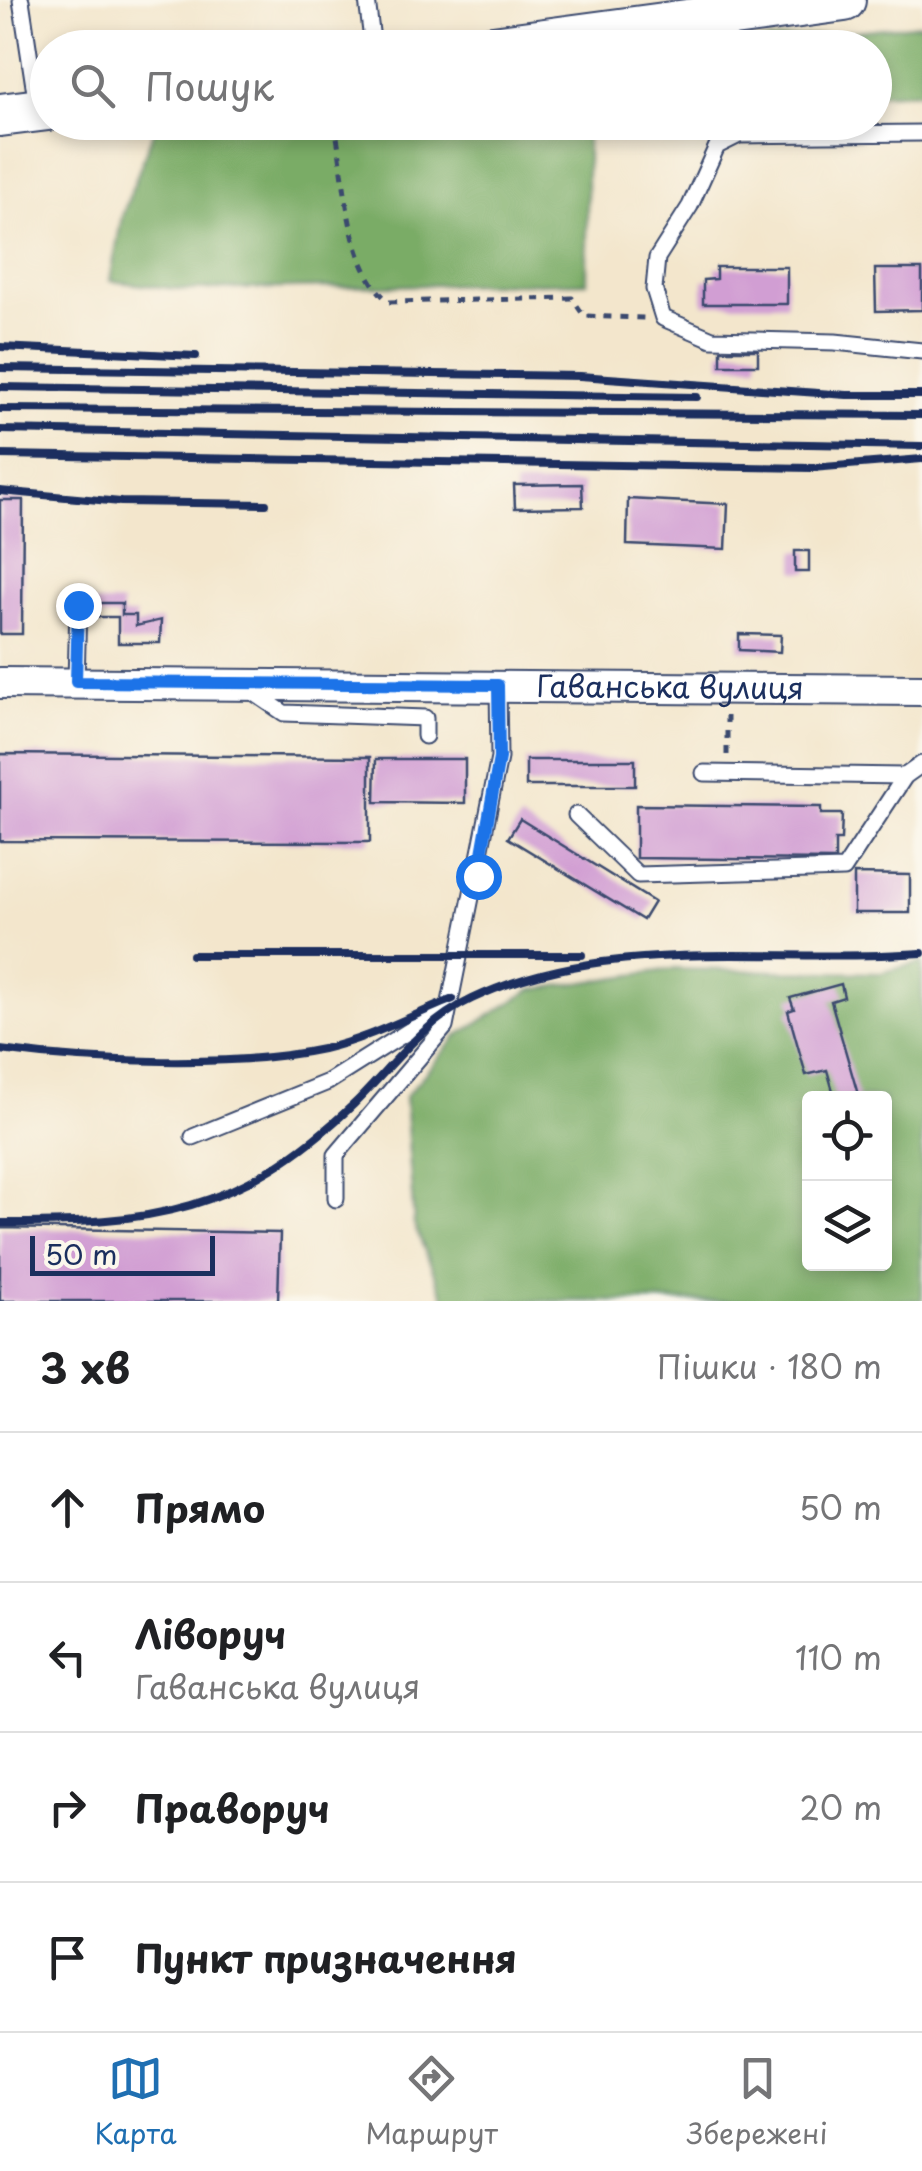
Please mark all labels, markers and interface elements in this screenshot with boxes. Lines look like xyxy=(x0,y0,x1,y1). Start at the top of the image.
search box xyxy=(30,30,892,140)
text: Пошук xyxy=(145,57,274,114)
icon: search xyxy=(65,58,120,113)
route end xyxy=(56,583,102,629)
street label: Гаванська вулиця xyxy=(536,662,804,709)
route start xyxy=(456,854,502,900)
map controls xyxy=(802,1091,892,1271)
button: locate xyxy=(802,1091,892,1181)
button: layers xyxy=(802,1181,892,1271)
scale bar xyxy=(30,1231,215,1276)
text: 50 m xyxy=(45,1232,118,1275)
text: 3 хв xyxy=(40,1335,130,1398)
text: Пішки · 180 m xyxy=(657,1342,882,1390)
text: Прямо xyxy=(135,1479,265,1536)
icon: ahead xyxy=(40,1480,95,1535)
text: 50 m xyxy=(799,1483,882,1531)
text: Ліворуч xyxy=(135,1605,286,1662)
icon: left xyxy=(40,1630,95,1685)
text: 110 m xyxy=(795,1633,882,1681)
text: Гаванська вулиця xyxy=(135,1662,420,1710)
text: Праворуч xyxy=(135,1779,330,1836)
icon: right xyxy=(40,1780,95,1835)
text: 20 m xyxy=(800,1783,882,1831)
text: Пункт призначення xyxy=(135,1929,517,1986)
icon: arrive xyxy=(40,1930,95,1985)
tab: Карта xyxy=(94,2051,177,2154)
tab: Маршрут xyxy=(365,2051,498,2154)
tab: Збережені xyxy=(687,2051,828,2154)

